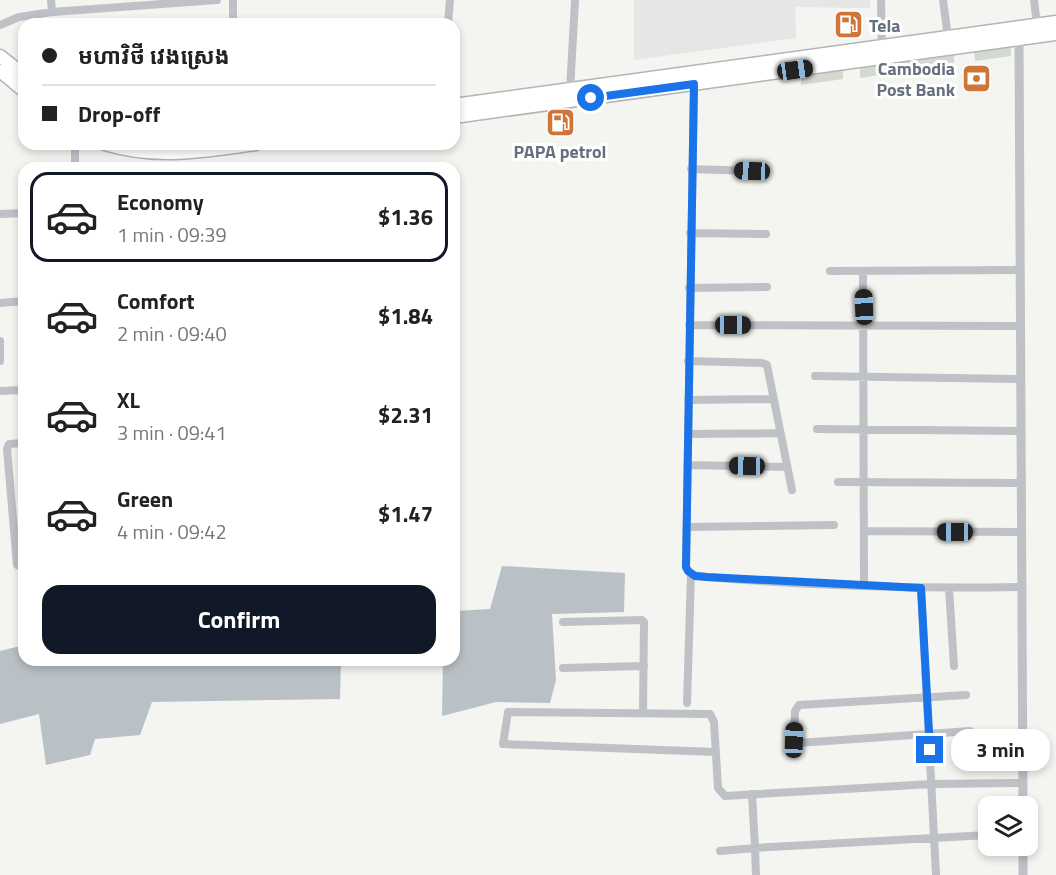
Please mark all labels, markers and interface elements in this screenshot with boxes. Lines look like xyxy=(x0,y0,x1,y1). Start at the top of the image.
fuel station icon: Tela xyxy=(832,9,864,41)
place label: Tela xyxy=(869,12,900,39)
text: មហាវិថី វេងស្រេង xyxy=(78,39,230,73)
place label: Cambodia Post Bank xyxy=(876,55,956,103)
car xyxy=(776,59,814,81)
bank icon: Cambodia Post Bank xyxy=(960,62,992,94)
route start xyxy=(577,84,604,111)
text: Drop-off xyxy=(78,97,160,131)
fuel station icon: PAPA petrol xyxy=(544,106,576,138)
place label: PAPA petrol xyxy=(514,138,606,165)
car xyxy=(734,161,770,181)
text: Economy xyxy=(117,185,204,219)
icon: car xyxy=(45,190,99,244)
text: $1.36 xyxy=(378,200,433,234)
text: 1 min · 09:39 xyxy=(117,219,227,250)
text: Comfort xyxy=(117,284,195,318)
icon: car xyxy=(45,289,99,343)
car xyxy=(854,289,874,325)
text: $1.84 xyxy=(378,299,433,333)
car xyxy=(715,316,751,334)
text: 2 min · 09:40 xyxy=(117,318,227,349)
text: XL xyxy=(117,383,140,417)
icon: car xyxy=(45,388,99,442)
text: $2.31 xyxy=(378,398,433,432)
text: 3 min · 09:41 xyxy=(117,417,227,448)
car xyxy=(729,457,765,475)
text: Green xyxy=(117,482,173,516)
icon: car xyxy=(45,487,99,541)
text: $1.47 xyxy=(378,497,433,531)
text: 4 min · 09:42 xyxy=(117,516,227,547)
car xyxy=(937,523,973,541)
button: Confirm xyxy=(42,585,436,654)
car xyxy=(784,722,804,758)
callout: 3 min xyxy=(951,729,1050,771)
text: 3 min xyxy=(976,734,1025,765)
route end xyxy=(916,736,943,763)
map controls xyxy=(978,796,1038,856)
button: layers xyxy=(978,796,1038,856)

